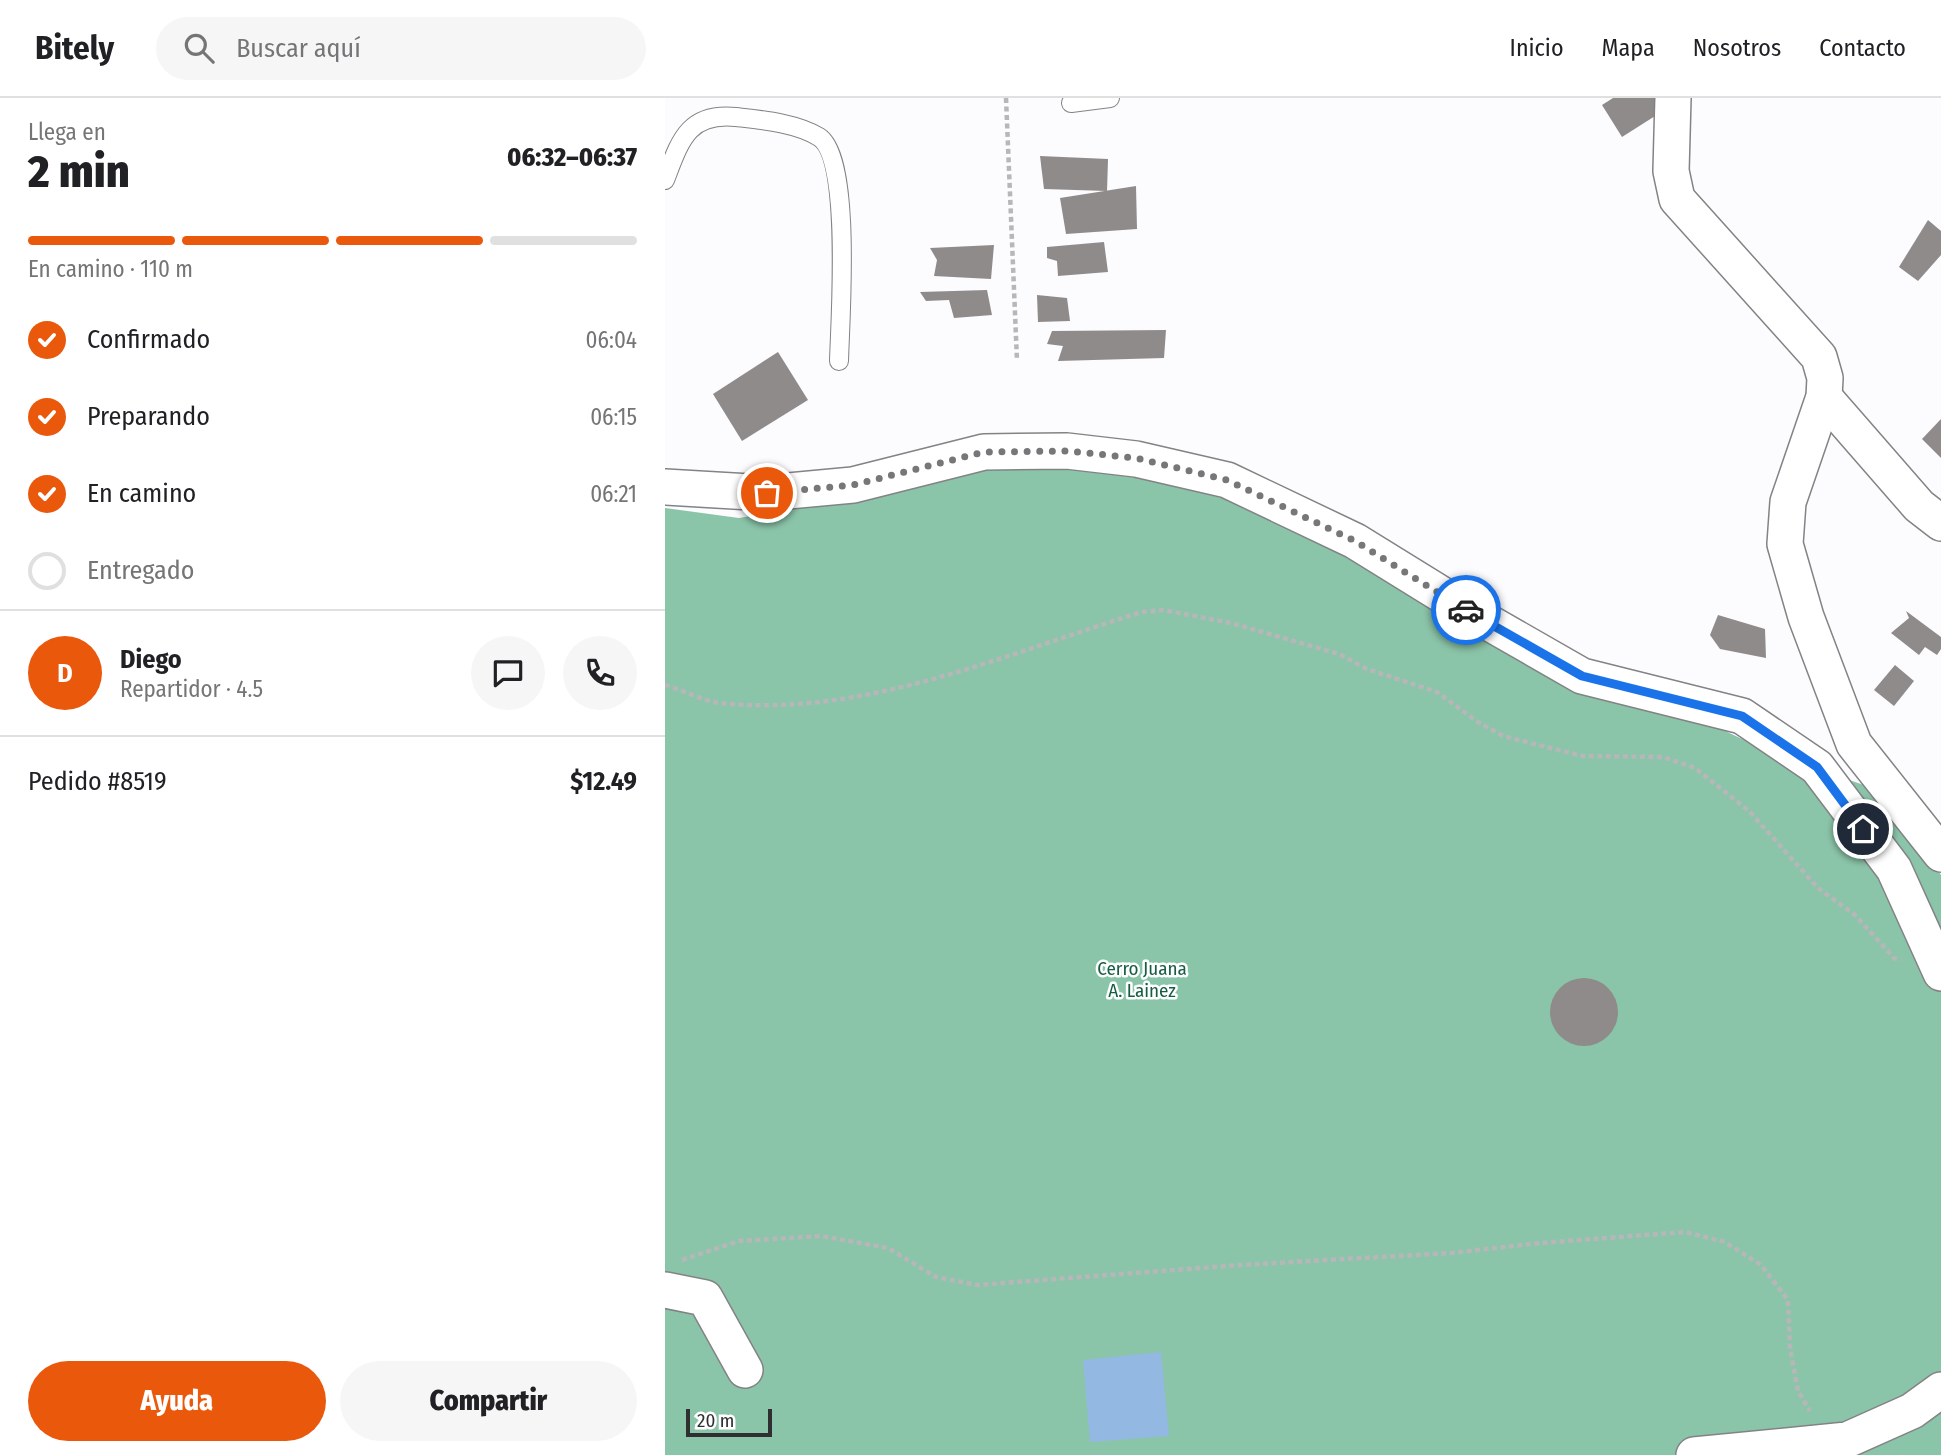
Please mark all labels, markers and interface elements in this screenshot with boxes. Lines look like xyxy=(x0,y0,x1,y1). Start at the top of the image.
search box xyxy=(156,17,646,80)
text: Bitely xyxy=(35,28,114,68)
icon: search xyxy=(180,29,218,67)
text: Buscar aquí xyxy=(236,33,361,64)
text: Inicio xyxy=(1510,34,1564,62)
text: Mapa xyxy=(1602,34,1655,62)
text: Nosotros xyxy=(1693,34,1781,62)
text: Contacto xyxy=(1819,34,1906,62)
text: Llega en xyxy=(28,118,106,146)
text: 06:32–06:37 xyxy=(507,142,637,173)
text: 2 min xyxy=(28,144,130,199)
text: En camino · 110 m xyxy=(28,255,193,283)
icon: check xyxy=(28,321,66,359)
text: Confirmado xyxy=(87,324,210,355)
text: 06:04 xyxy=(586,326,637,354)
icon: check xyxy=(28,398,66,436)
text: Preparando xyxy=(87,401,210,432)
text: 06:15 xyxy=(590,403,637,431)
pin xyxy=(737,463,797,523)
icon: bag xyxy=(748,474,786,512)
icon: check xyxy=(28,475,66,513)
text: En camino xyxy=(87,478,196,509)
text: 06:21 xyxy=(590,480,637,508)
text: Entregado xyxy=(87,555,194,586)
courier xyxy=(1431,575,1501,645)
icon: car xyxy=(1447,591,1485,629)
button: chat xyxy=(471,636,545,710)
button: phone xyxy=(563,636,637,710)
text: Diego xyxy=(120,644,182,675)
text: D xyxy=(57,658,73,689)
text: Repartidor · 4.5 xyxy=(120,675,263,703)
text: Pedido #8519 xyxy=(28,766,167,797)
text: $12.49 xyxy=(570,766,637,797)
pin xyxy=(1833,799,1893,859)
icon: home xyxy=(1844,810,1882,848)
park label: Cerro Juana A. Lainez xyxy=(1097,957,1187,1002)
button: Ayuda xyxy=(28,1361,326,1441)
button: Compartir xyxy=(340,1361,637,1441)
scale bar xyxy=(686,1406,772,1438)
text: 20 m xyxy=(697,1409,734,1432)

